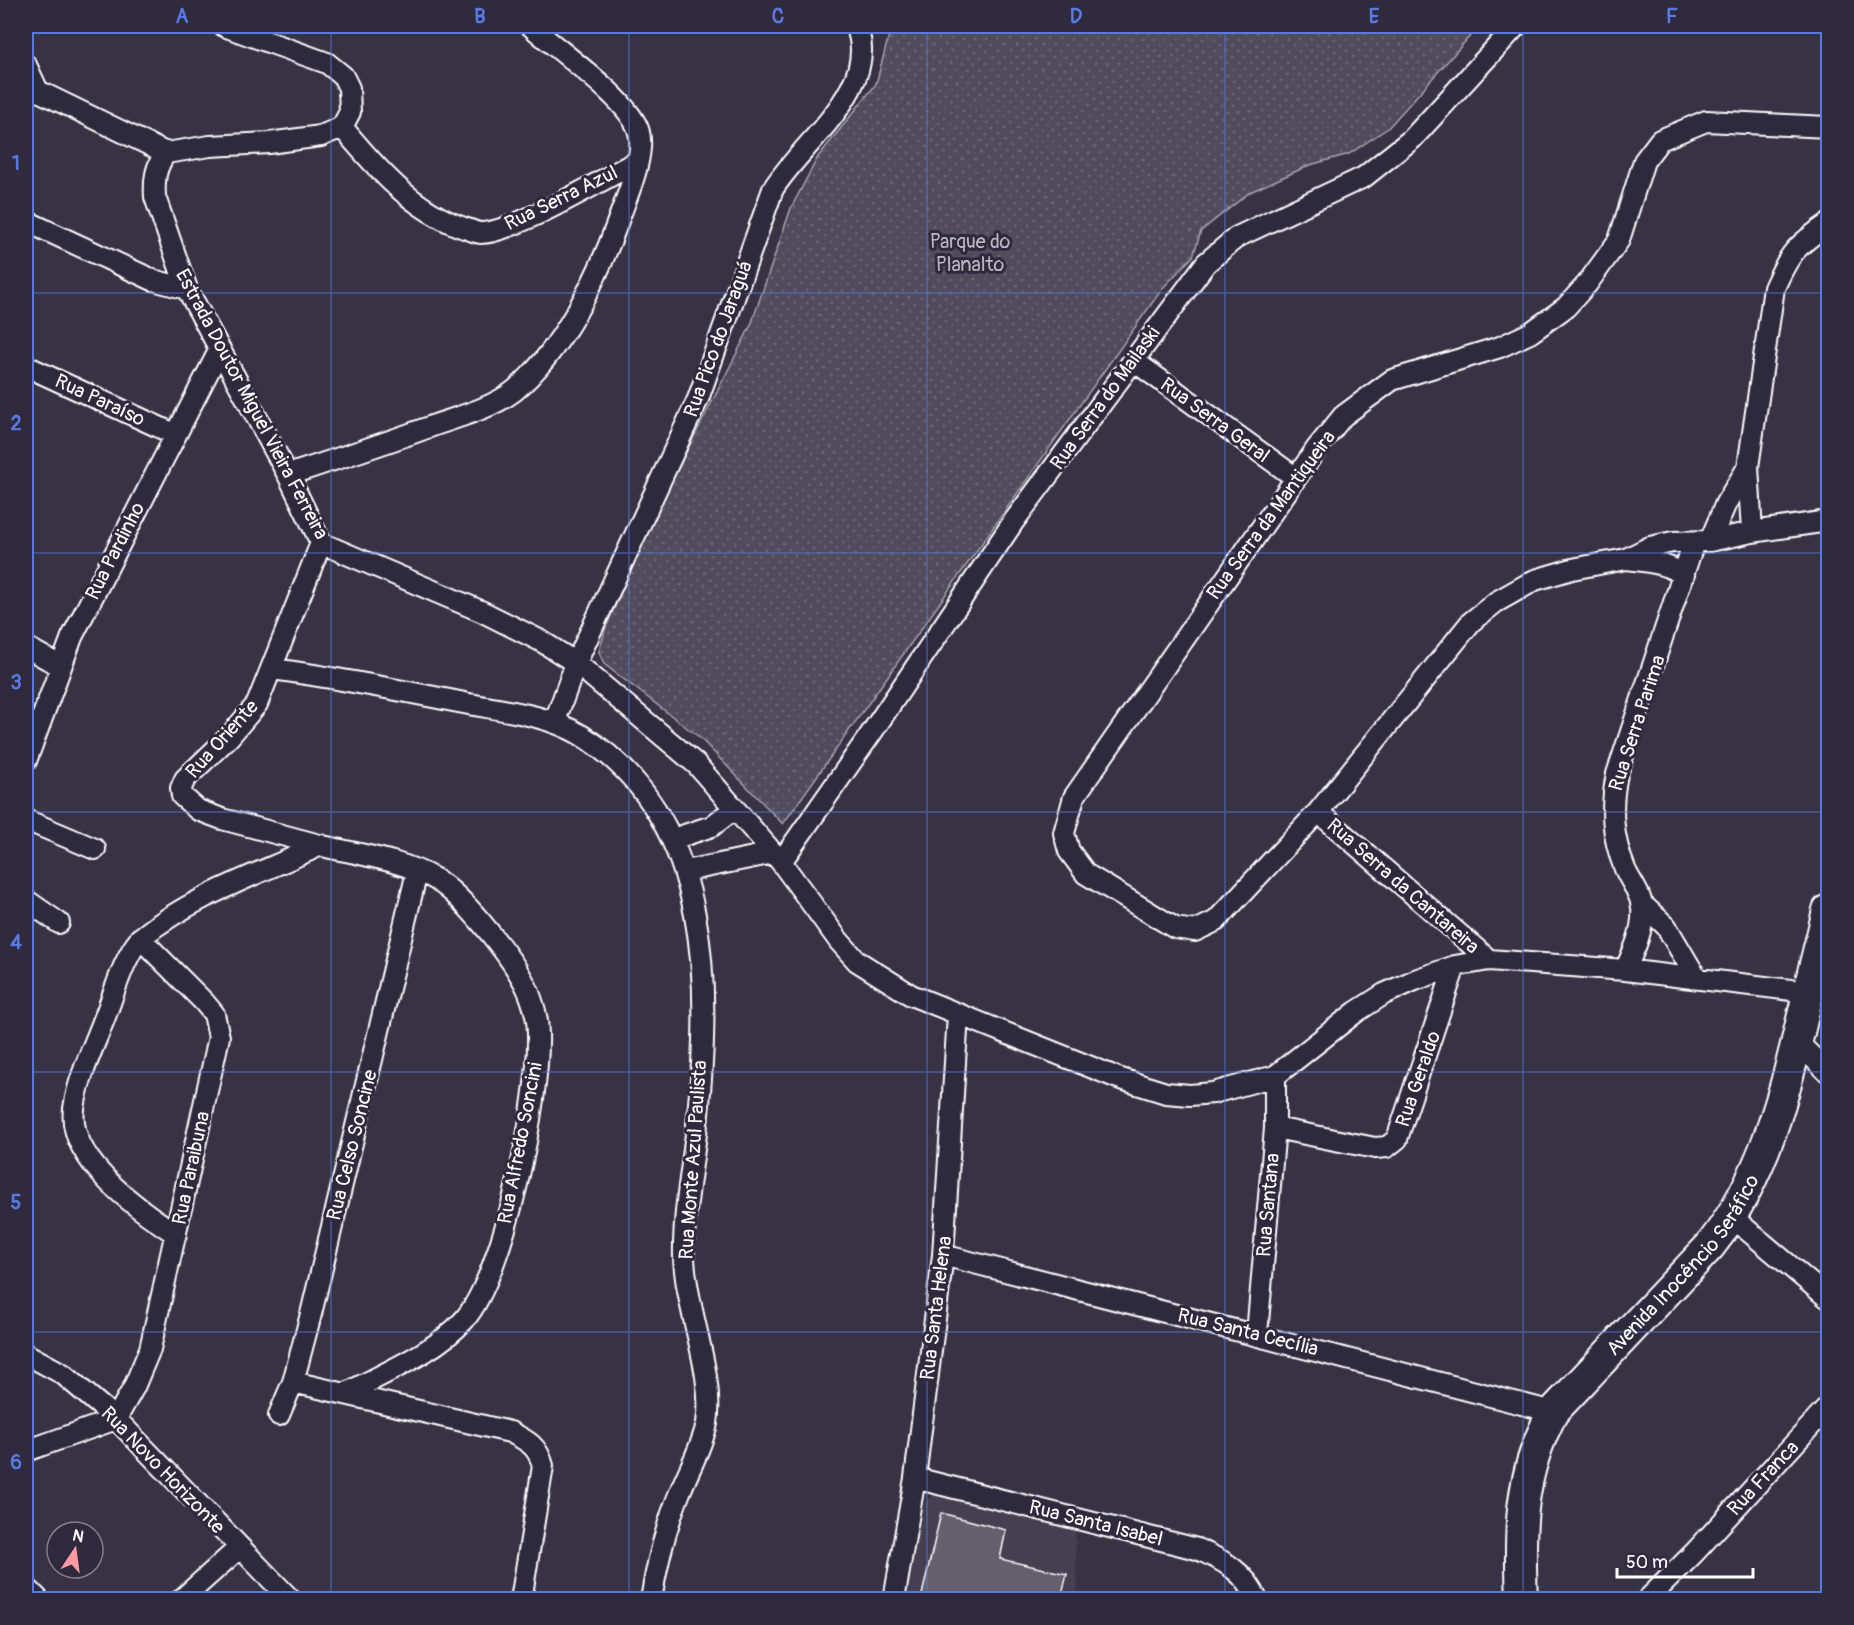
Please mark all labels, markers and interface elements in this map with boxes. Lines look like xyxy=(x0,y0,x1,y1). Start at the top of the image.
text: A xyxy=(176,4,189,29)
text: B xyxy=(474,4,486,29)
text: C xyxy=(772,4,784,29)
text: D xyxy=(1070,4,1083,29)
text: E xyxy=(1369,4,1380,29)
text: F xyxy=(1666,4,1678,29)
text: 1 xyxy=(12,151,20,176)
street label: Rua Serra Azul xyxy=(500,160,622,236)
park label: Parque do Planalto xyxy=(930,229,1010,277)
street label: Rua Pico do Jaraguá xyxy=(678,257,758,421)
street label: Estrada Doutor Miguel Vieira Ferreira xyxy=(170,264,334,544)
street label: Rua Serra do Mailaski xyxy=(1045,321,1165,475)
street label: Rua Paraíso xyxy=(51,368,149,432)
street label: Rua Serra Geral xyxy=(1155,372,1275,468)
text: 2 xyxy=(10,411,22,436)
street label: Rua Serra da Mantiqueira xyxy=(1201,425,1341,605)
street label: Rua Pardinho xyxy=(80,498,150,604)
street label: Rua Serra Parima xyxy=(1603,652,1671,794)
text: 3 xyxy=(10,670,22,695)
street label: Rua Oriente xyxy=(180,694,264,783)
street label: Rua Serra da Cantareira xyxy=(1321,813,1485,959)
text: 4 xyxy=(10,930,22,955)
street label: Rua Geraldo xyxy=(1390,1028,1446,1130)
street label: Rua Monte Azul Paulista xyxy=(674,1059,712,1261)
street label: Rua Alfredo Soncini xyxy=(492,1060,548,1226)
street label: Rua Celso Soncine xyxy=(321,1067,383,1223)
street label: Rua Paraibuna xyxy=(167,1109,215,1227)
street label: Rua Santana xyxy=(1251,1152,1285,1258)
street label: Avenida Inocêncio Seráfico xyxy=(1601,1170,1764,1361)
text: 5 xyxy=(11,1190,22,1215)
street label: Rua Santa Helena xyxy=(915,1235,957,1381)
street label: Rua Santa Cecília xyxy=(1175,1302,1321,1362)
street label: Rua Novo Horizonte xyxy=(96,1401,230,1539)
street label: Rua Franca xyxy=(1722,1435,1804,1521)
text: 6 xyxy=(10,1450,22,1475)
street label: Rua Santa Isabel xyxy=(1027,1494,1165,1552)
north arrow xyxy=(45,1520,105,1580)
text: N xyxy=(71,1525,86,1547)
scale bar xyxy=(1617,1541,1754,1579)
text: 50 m xyxy=(1626,1551,1668,1574)

